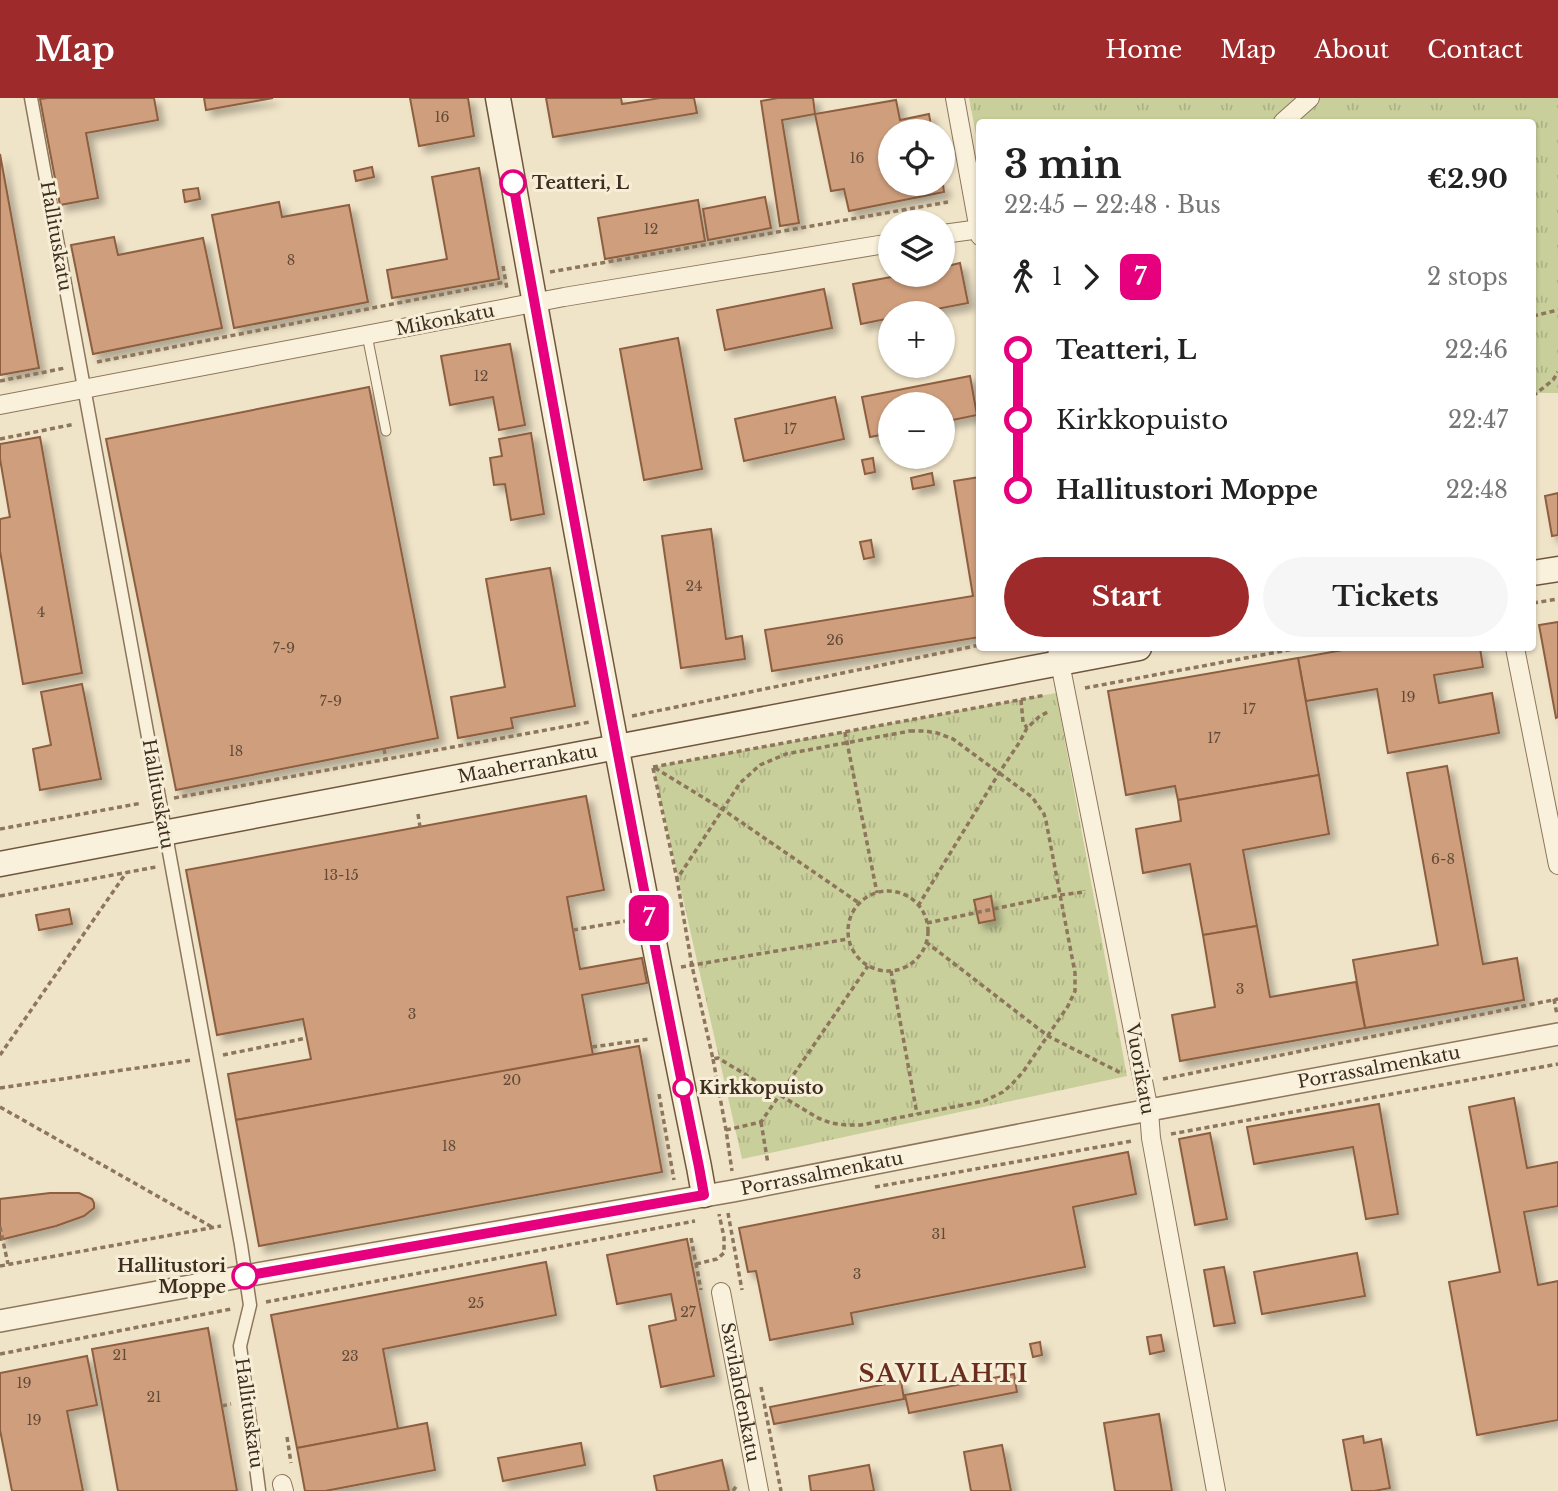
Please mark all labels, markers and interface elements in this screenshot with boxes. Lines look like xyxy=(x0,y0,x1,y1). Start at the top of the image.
text: Map xyxy=(35,29,115,70)
text: Home xyxy=(1106,35,1182,64)
text: Map xyxy=(1220,35,1276,64)
text: About xyxy=(1314,35,1389,64)
text: Contact xyxy=(1427,35,1523,64)
house number: 16 xyxy=(434,108,450,126)
map controls xyxy=(878,119,955,469)
button: locate xyxy=(878,119,955,196)
text: 3 min xyxy=(1004,141,1122,188)
house number: 16 xyxy=(849,149,865,167)
text: €2.90 xyxy=(1427,163,1508,195)
marker: Teatteri, L xyxy=(500,170,526,196)
place label: Teatteri, L xyxy=(532,172,630,194)
street label: Hallituskatu xyxy=(35,179,77,293)
text: 22:45 – 22:48 · Bus xyxy=(1004,191,1221,219)
button: layers xyxy=(878,210,955,287)
house number: 12 xyxy=(644,220,658,238)
house number: 8 xyxy=(287,251,295,269)
icon: walk xyxy=(1004,258,1042,296)
icon: forward xyxy=(1072,258,1110,296)
text: 7 xyxy=(1134,262,1147,291)
text: 1 xyxy=(1052,263,1062,291)
text: 2 stops xyxy=(1427,263,1508,291)
street label: Mikonkatu xyxy=(394,300,496,340)
button: + xyxy=(878,301,955,378)
text: Teatteri, L xyxy=(1056,334,1196,366)
text: 22:46 xyxy=(1445,336,1508,364)
house number: 12 xyxy=(474,367,488,385)
button: − xyxy=(878,392,955,469)
text: Kirkkopuisto xyxy=(1056,404,1228,436)
text: 22:47 xyxy=(1448,406,1508,434)
house number: 17 xyxy=(783,420,798,438)
text: Hallitustori Moppe xyxy=(1056,474,1318,506)
text: 22:48 xyxy=(1446,476,1508,504)
button: Start xyxy=(1004,557,1249,637)
button: Tickets xyxy=(1263,557,1508,637)
house number: 24 xyxy=(686,577,702,595)
house number: 4 xyxy=(37,603,45,621)
house number: 26 xyxy=(826,631,844,649)
house number: 7-9 xyxy=(273,639,295,657)
house number: 19 xyxy=(1400,688,1416,706)
house number: 7-9 xyxy=(320,692,342,710)
house number: 17 xyxy=(1242,700,1257,718)
house number: 17 xyxy=(1207,729,1222,747)
street label: Hallituskatu xyxy=(137,737,179,851)
street label: Maaherrankatu xyxy=(456,740,599,788)
house number: 18 xyxy=(229,742,243,760)
house number: 6-8 xyxy=(1431,850,1455,868)
house number: 13-15 xyxy=(323,866,359,884)
line badge: 7 xyxy=(626,895,672,941)
text: 7 xyxy=(643,903,655,932)
house number: 3 xyxy=(1236,980,1244,998)
house number: 3 xyxy=(408,1005,416,1023)
street label: Vuorikatu xyxy=(1121,1021,1159,1116)
street label: Porrassalmenkatu xyxy=(1296,1041,1462,1093)
house number: 20 xyxy=(503,1071,521,1089)
place label: Kirkkopuisto xyxy=(699,1077,824,1099)
marker: Kirkkopuisto xyxy=(673,1078,693,1098)
house number: 18 xyxy=(442,1137,456,1155)
street label: Porrassalmenkatu xyxy=(739,1147,905,1200)
house number: 31 xyxy=(932,1225,946,1243)
place label: Hallitustori Moppe xyxy=(117,1255,226,1298)
marker: Hallitustori Moppe xyxy=(232,1263,258,1289)
house number: 3 xyxy=(853,1265,861,1283)
house number: 25 xyxy=(468,1294,484,1312)
house number: 27 xyxy=(680,1303,697,1321)
street label: Savilahdenkatu xyxy=(716,1321,764,1464)
house number: 21 xyxy=(113,1346,127,1364)
house number: 23 xyxy=(341,1347,359,1365)
street label: Hallituskatu xyxy=(230,1356,268,1470)
district label: SAVILAHTI xyxy=(859,1359,1029,1388)
house number: 19 xyxy=(16,1374,32,1392)
house number: 21 xyxy=(147,1388,161,1406)
house number: 19 xyxy=(26,1411,42,1429)

